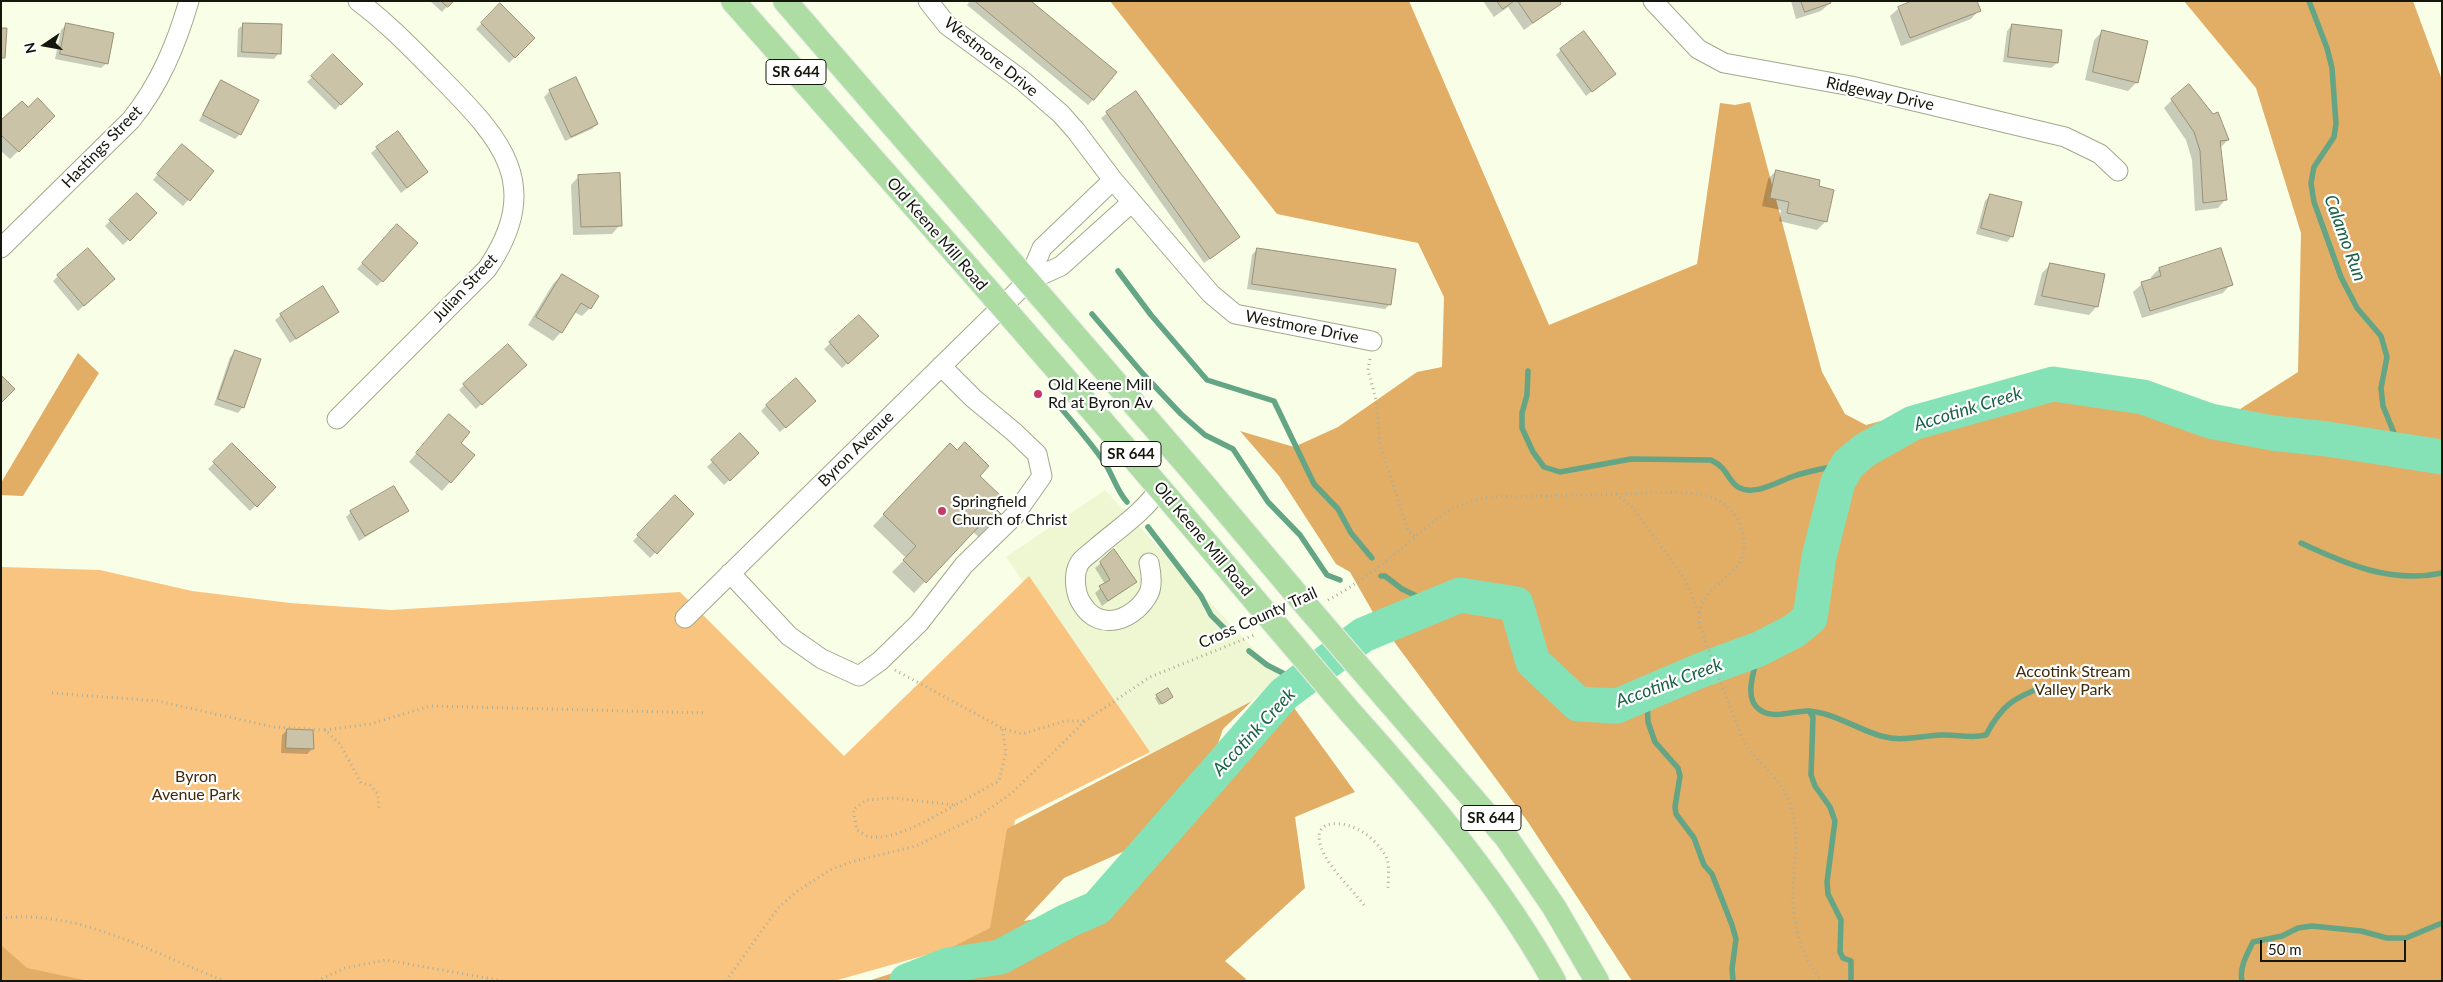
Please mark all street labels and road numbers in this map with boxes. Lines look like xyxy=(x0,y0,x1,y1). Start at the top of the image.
street label: Westmore Drive xyxy=(940,13,1042,101)
road number: SR 644 xyxy=(766,60,826,84)
street label: Ridgeway Drive xyxy=(1824,73,1936,115)
street label: Hastings Street xyxy=(58,102,146,192)
street label: Old Keene Mill Road xyxy=(883,174,991,294)
street label: Julian Street xyxy=(429,250,501,326)
street label: Westmore Drive xyxy=(1244,307,1360,347)
street label: Byron Avenue xyxy=(814,407,898,491)
road number: SR 644 xyxy=(1101,442,1161,466)
street label: Old Keene Mill Road xyxy=(1150,478,1256,600)
street label: Cross County Trail xyxy=(1196,583,1320,653)
road number: SR 644 xyxy=(1461,806,1521,830)

